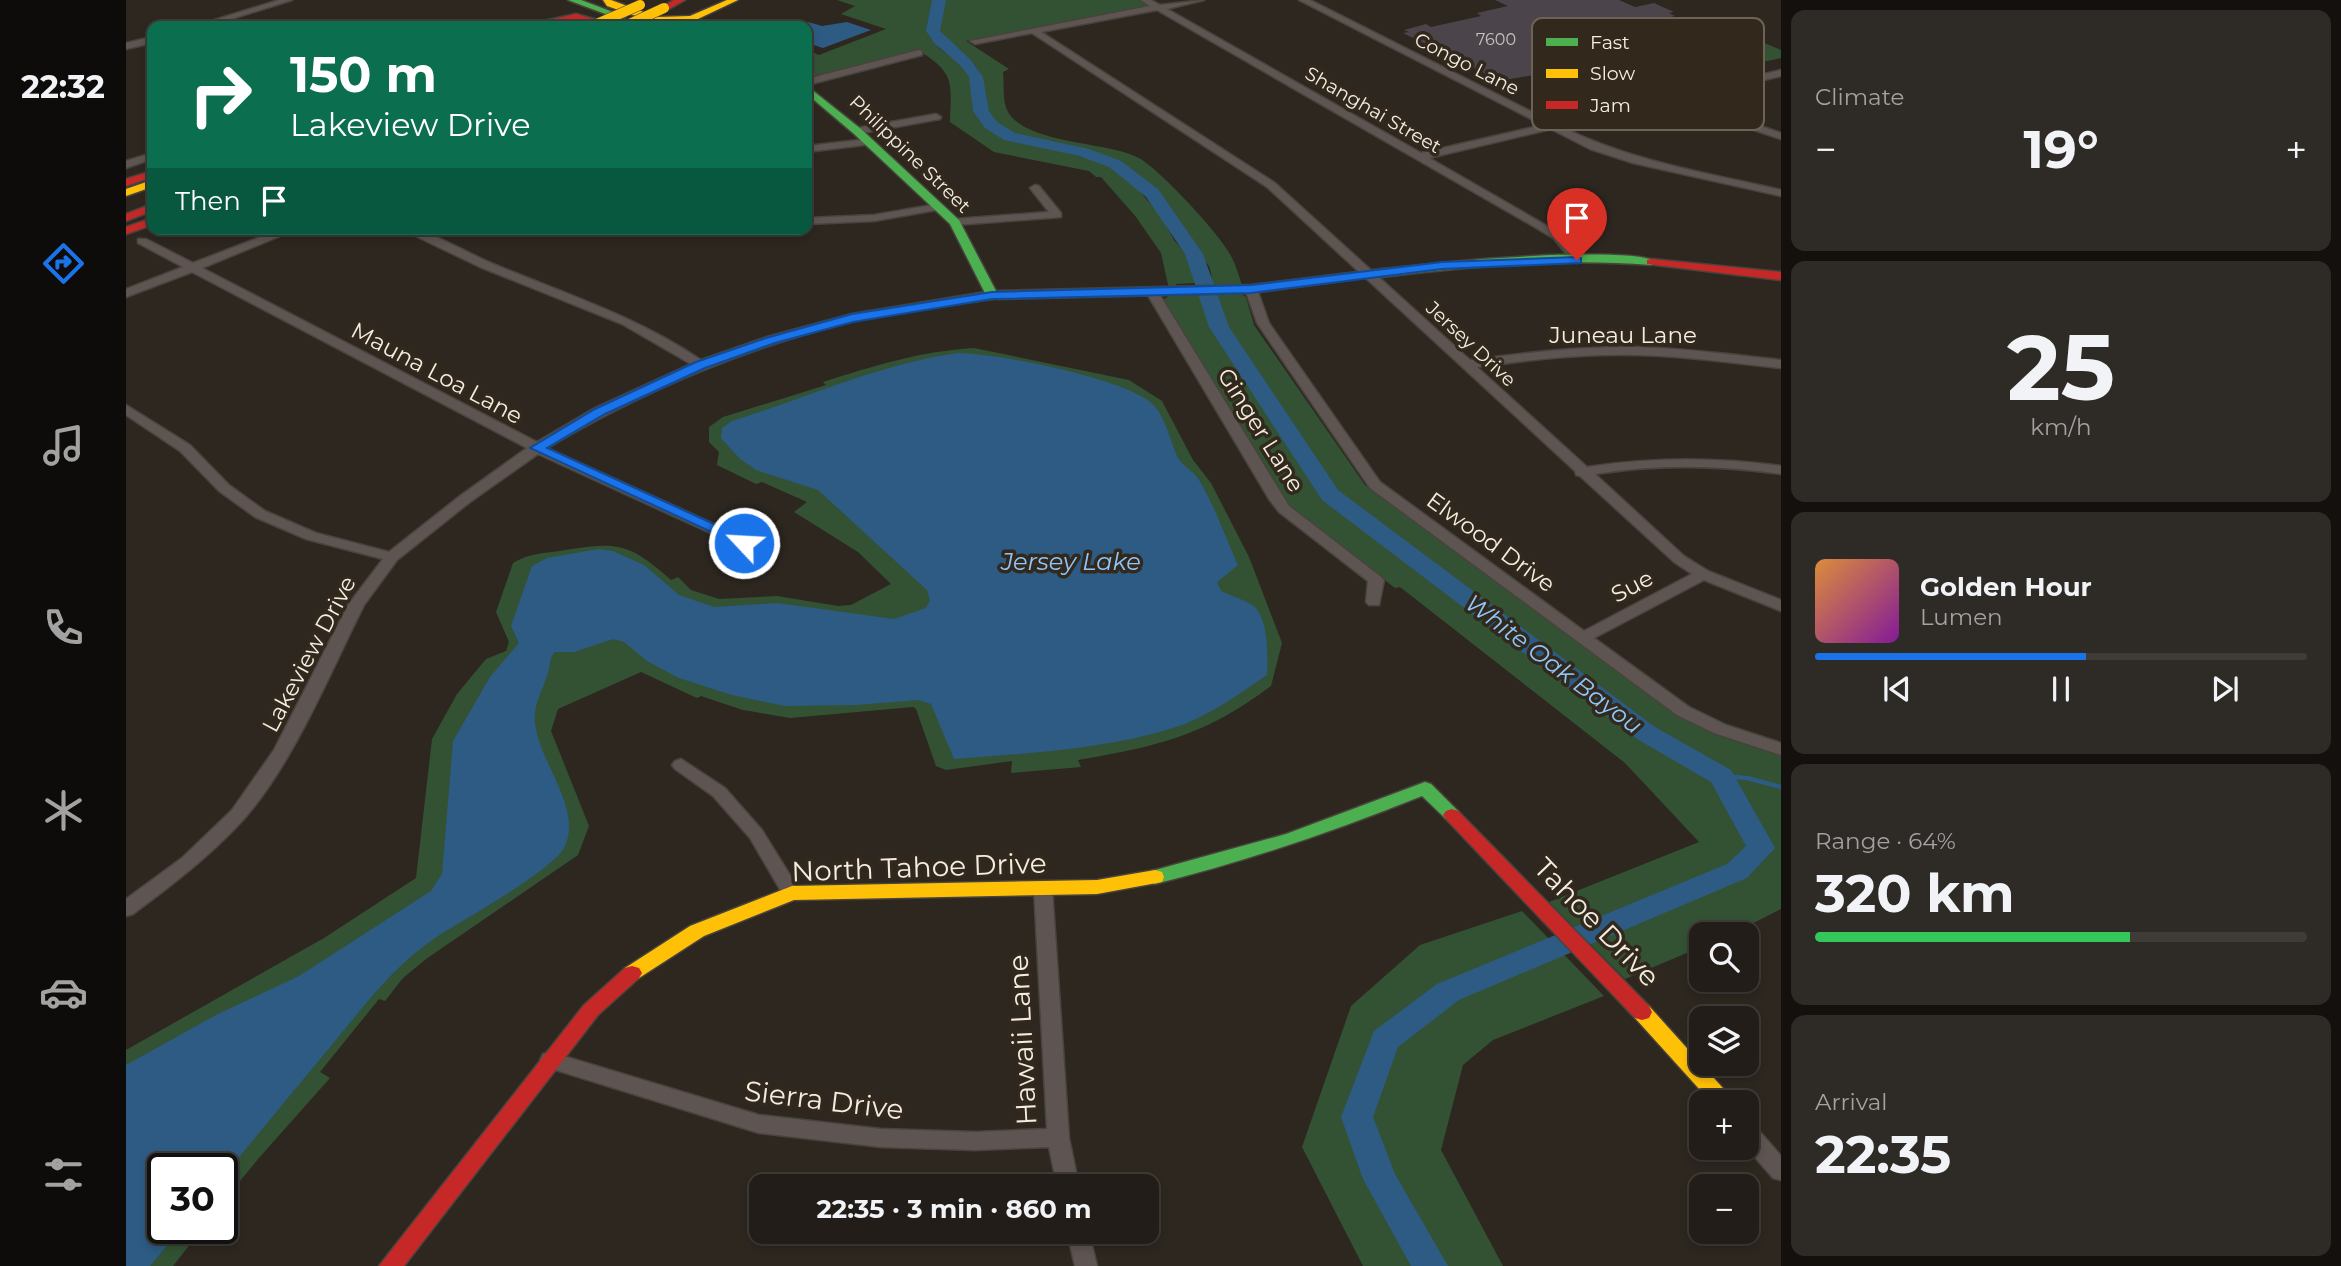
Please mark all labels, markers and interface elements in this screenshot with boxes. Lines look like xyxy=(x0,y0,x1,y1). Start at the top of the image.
legend xyxy=(1532,18,1764,130)
street label: Congo Lane xyxy=(1411,28,1523,100)
house number: 7600 xyxy=(1476,30,1516,49)
text: Fast xyxy=(1590,31,1630,54)
text: 150 m xyxy=(290,45,437,104)
icon: right xyxy=(175,49,266,140)
street label: Shanghai Street xyxy=(1301,62,1445,158)
text: Slow xyxy=(1590,62,1635,85)
text: 22:32 xyxy=(21,67,105,106)
text: Climate xyxy=(1815,83,1904,111)
street label: Philippine Street xyxy=(845,90,976,218)
text: Jam xyxy=(1589,94,1631,117)
text: Lakeview Drive xyxy=(290,105,531,144)
text: 19° xyxy=(2023,118,2099,181)
text: − xyxy=(1815,126,1837,173)
text: + xyxy=(2285,126,2307,173)
icon: arrive xyxy=(255,182,293,220)
text: Then xyxy=(175,185,241,217)
pin xyxy=(1547,188,1607,260)
icon: arrive xyxy=(1558,199,1596,237)
icon: directions xyxy=(39,239,88,288)
street label: Jersey Drive xyxy=(1421,296,1521,391)
text: 25 xyxy=(2007,312,2115,423)
street label: Mauna Loa Lane xyxy=(347,316,527,430)
street label: Juneau Lane xyxy=(1548,321,1697,349)
street label: Ginger Lane xyxy=(1212,363,1310,497)
text: km/h xyxy=(2030,413,2092,441)
icon: music xyxy=(39,421,88,470)
street label: Elwood Drive xyxy=(1421,486,1561,598)
position arrow xyxy=(707,506,781,580)
water label: Jersey Lake xyxy=(1000,547,1141,576)
street label: Sue xyxy=(1606,563,1658,609)
street label: Lakeview Drive xyxy=(256,571,362,737)
text: Golden Hour xyxy=(1920,571,2092,603)
water label: White Oak Bayou xyxy=(1460,588,1648,740)
icon: phone xyxy=(39,603,88,652)
text: Lumen xyxy=(1920,603,2003,631)
icon: previous xyxy=(1878,670,1916,708)
icon: pause xyxy=(2042,670,2080,708)
icon: next xyxy=(2206,670,2244,708)
icon: climate xyxy=(39,786,88,835)
text: Range · 64% xyxy=(1815,827,1956,855)
street label: North Tahoe Drive xyxy=(791,846,1047,888)
street label: Tahoe Drive xyxy=(1527,851,1667,993)
text: 320 km xyxy=(1815,862,2015,925)
map controls xyxy=(1689,922,1759,1244)
button: search xyxy=(1689,922,1759,992)
street label: Hawaii Lane xyxy=(1001,954,1043,1126)
icon: car xyxy=(39,968,88,1017)
button: layers xyxy=(1689,1006,1759,1076)
street label: Sierra Drive xyxy=(743,1073,905,1127)
text: Arrival xyxy=(1815,1088,1888,1116)
button: + xyxy=(1689,1090,1759,1160)
text: 22:35 xyxy=(1815,1123,1951,1186)
icon: filters xyxy=(39,1150,88,1199)
speed limit sign: 30 xyxy=(147,1153,238,1244)
button: − xyxy=(1689,1174,1759,1244)
text: 22:35 · 3 min · 860 m xyxy=(816,1193,1092,1225)

